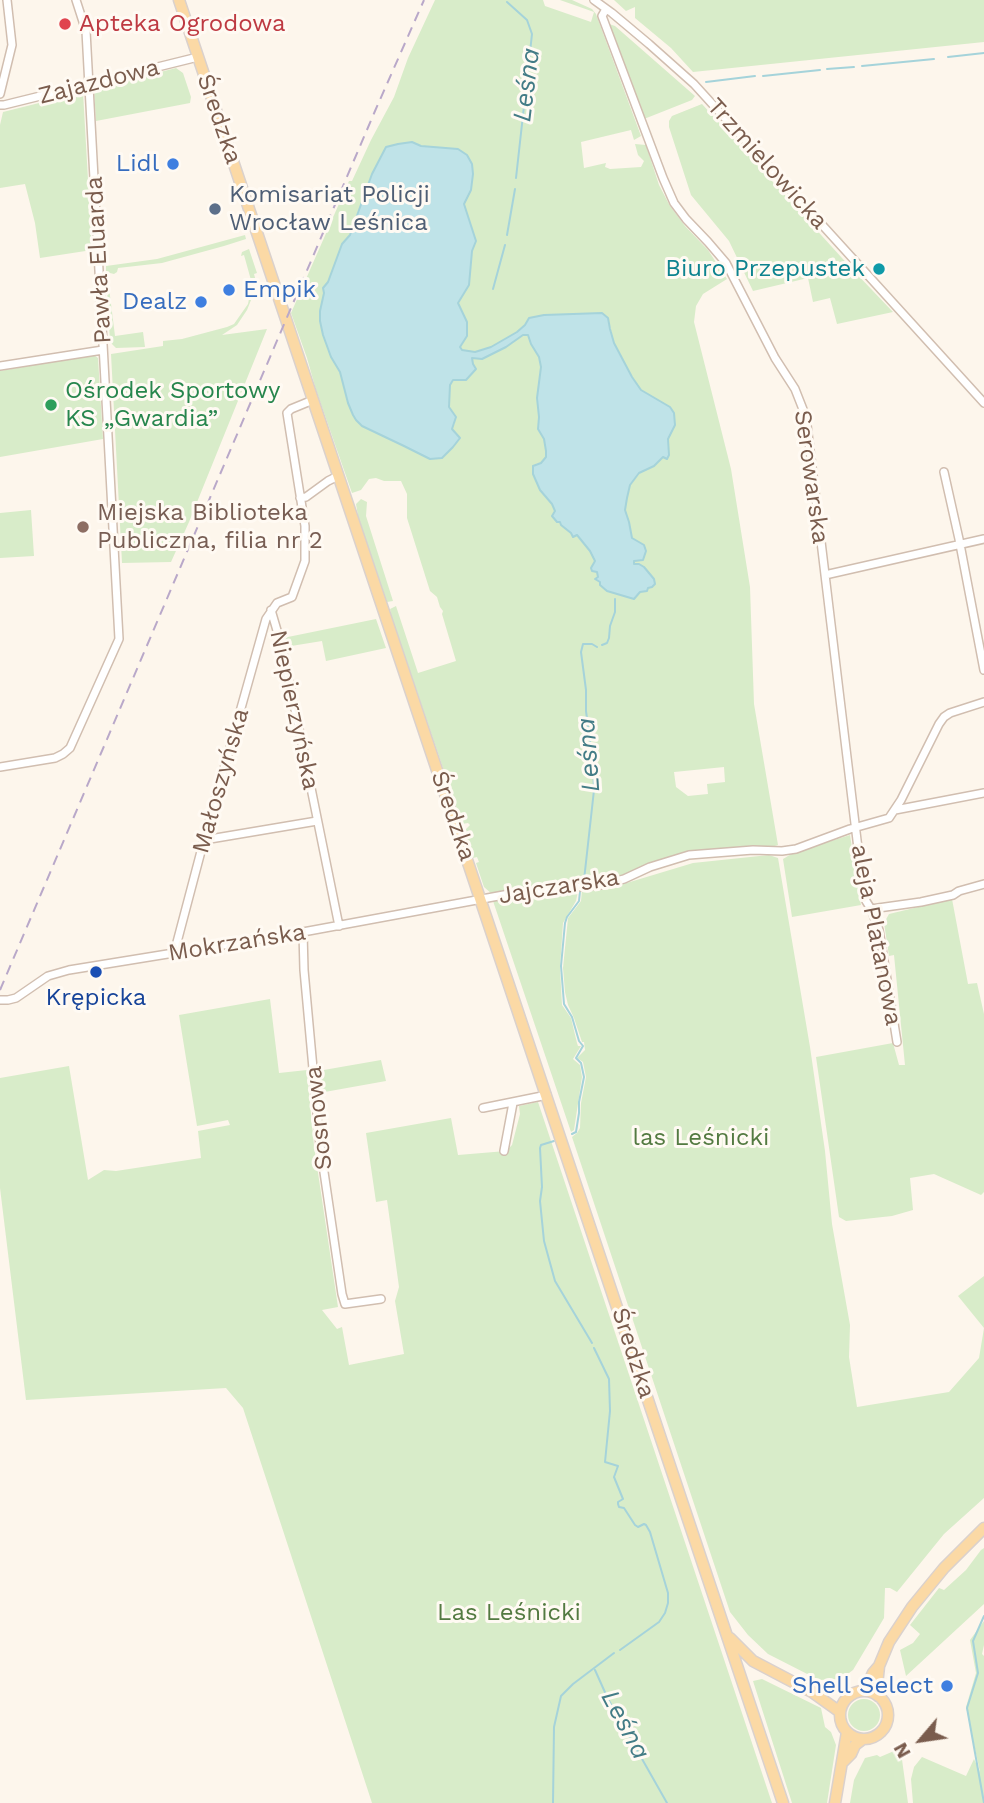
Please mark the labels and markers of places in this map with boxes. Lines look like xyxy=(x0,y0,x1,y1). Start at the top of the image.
place label: Apteka Ogrodowa xyxy=(79,10,286,38)
marker: Apteka Ogrodowa xyxy=(57,16,73,32)
place label: Lidl xyxy=(116,150,159,178)
marker: Lidl xyxy=(165,156,181,172)
place label: Komisariat Policji Wrocław Leśnica xyxy=(229,181,430,237)
marker: Komisariat Policji Wrocław Leśnica xyxy=(207,201,223,217)
place label: Biuro Przepustek xyxy=(665,255,865,283)
marker: Biuro Przepustek xyxy=(871,261,887,277)
place label: Empik xyxy=(243,276,316,304)
marker: Empik xyxy=(221,282,237,298)
place label: Dealz xyxy=(122,288,187,316)
marker: Dealz xyxy=(193,294,209,310)
place label: Ośrodek Sportowy KS „Gwardia” xyxy=(65,377,280,433)
marker: Ośrodek Sportowy KS „Gwardia” xyxy=(43,397,59,413)
place label: Miejska Biblioteka Publiczna, filia nr 2 xyxy=(97,499,323,555)
marker: Miejska Biblioteka Publiczna, filia nr 2 xyxy=(75,519,91,535)
marker: Krępicka xyxy=(88,964,104,980)
place label: Krępicka xyxy=(46,984,146,1012)
place label: Shell Select xyxy=(792,1672,933,1700)
marker: Shell Select xyxy=(939,1678,955,1694)

